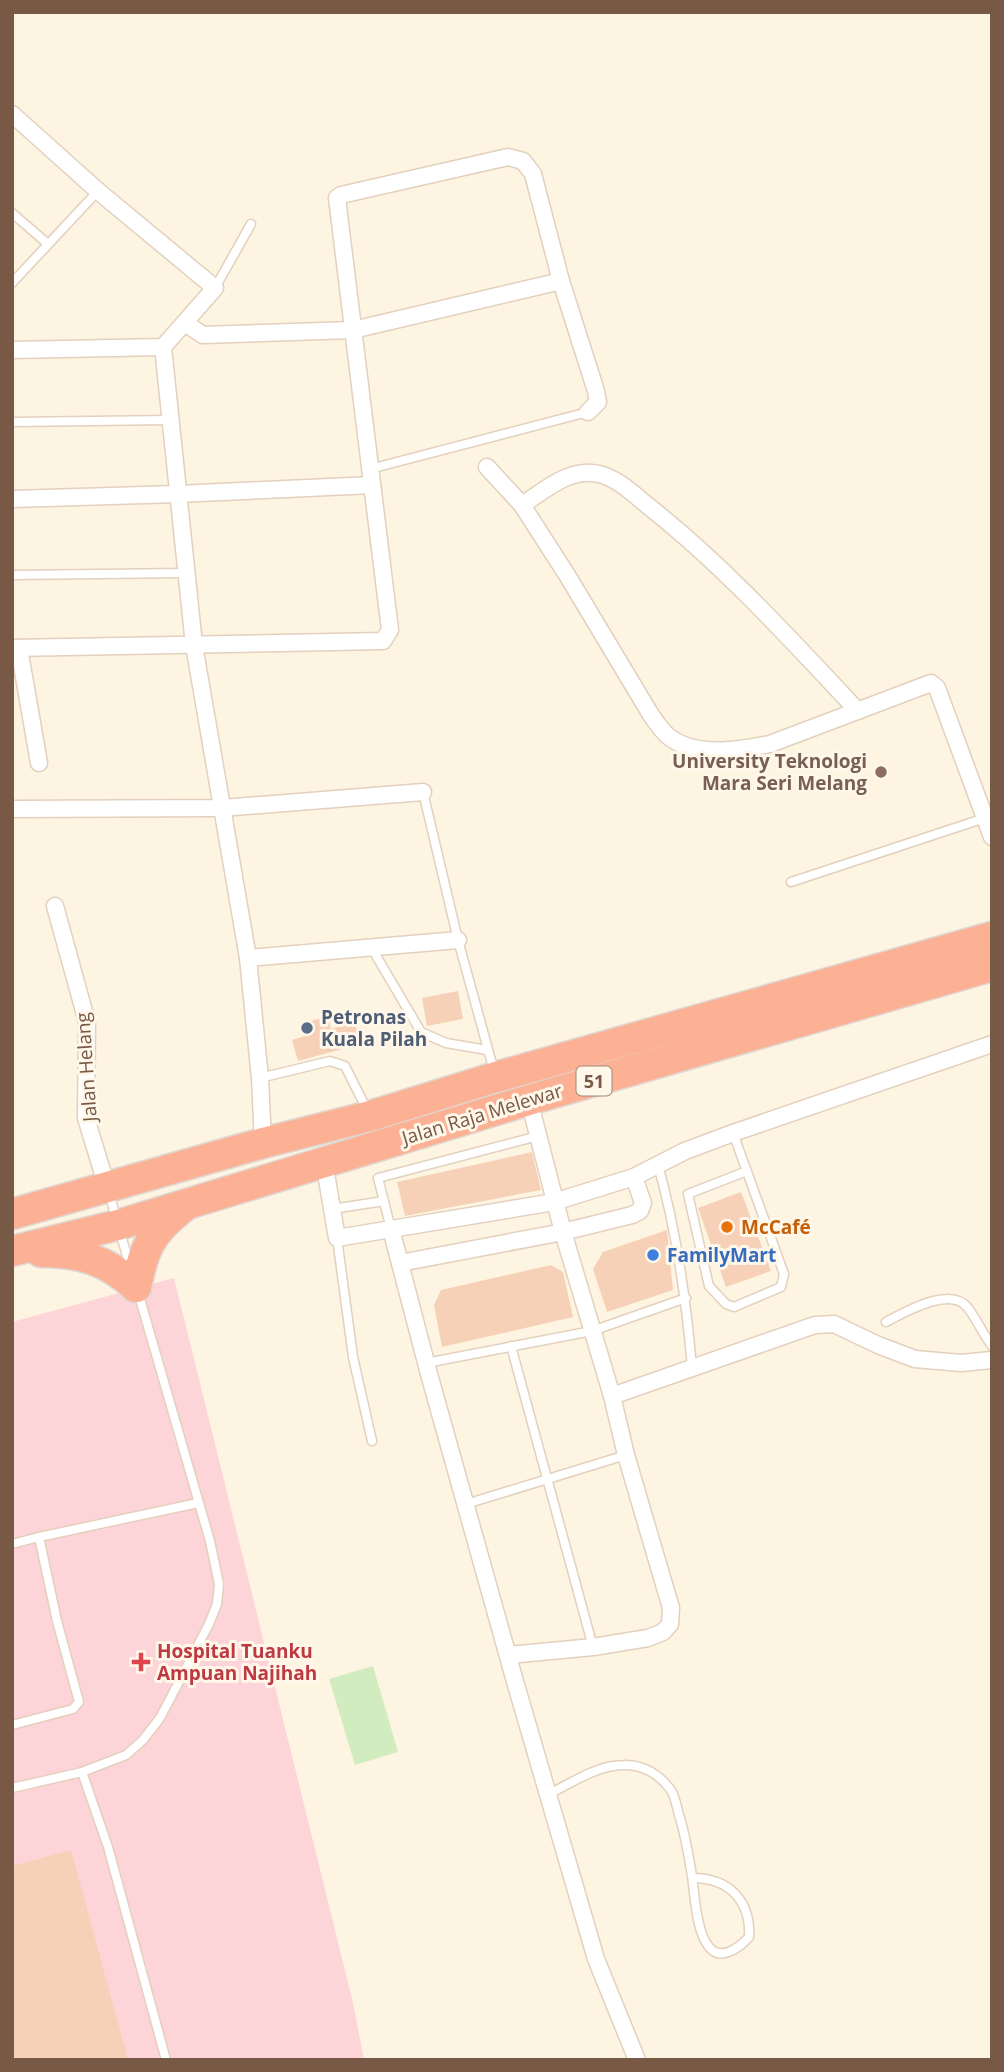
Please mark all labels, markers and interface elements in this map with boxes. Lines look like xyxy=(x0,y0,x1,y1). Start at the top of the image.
place label: University Teknologi Mara Seri Melang xyxy=(672,748,867,796)
marker: University Teknologi Mara Seri Melang xyxy=(873,764,889,780)
place label: Petronas Kuala Pilah xyxy=(321,1004,427,1052)
street label: Jalan Helang xyxy=(69,1011,103,1125)
marker: Petronas Kuala Pilah xyxy=(299,1020,315,1036)
road number: 51 xyxy=(576,1066,612,1096)
street label: Jalan Raja Melewar xyxy=(397,1077,566,1151)
place label: McCafé xyxy=(741,1214,811,1240)
marker: McCafé xyxy=(719,1219,735,1235)
place label: FamilyMart xyxy=(667,1242,776,1268)
marker: FamilyMart xyxy=(645,1247,661,1263)
place label: Hospital Tuanku Ampuan Najihah xyxy=(157,1638,317,1686)
marker: Hospital Tuanku Ampuan Najihah xyxy=(131,1652,151,1672)

